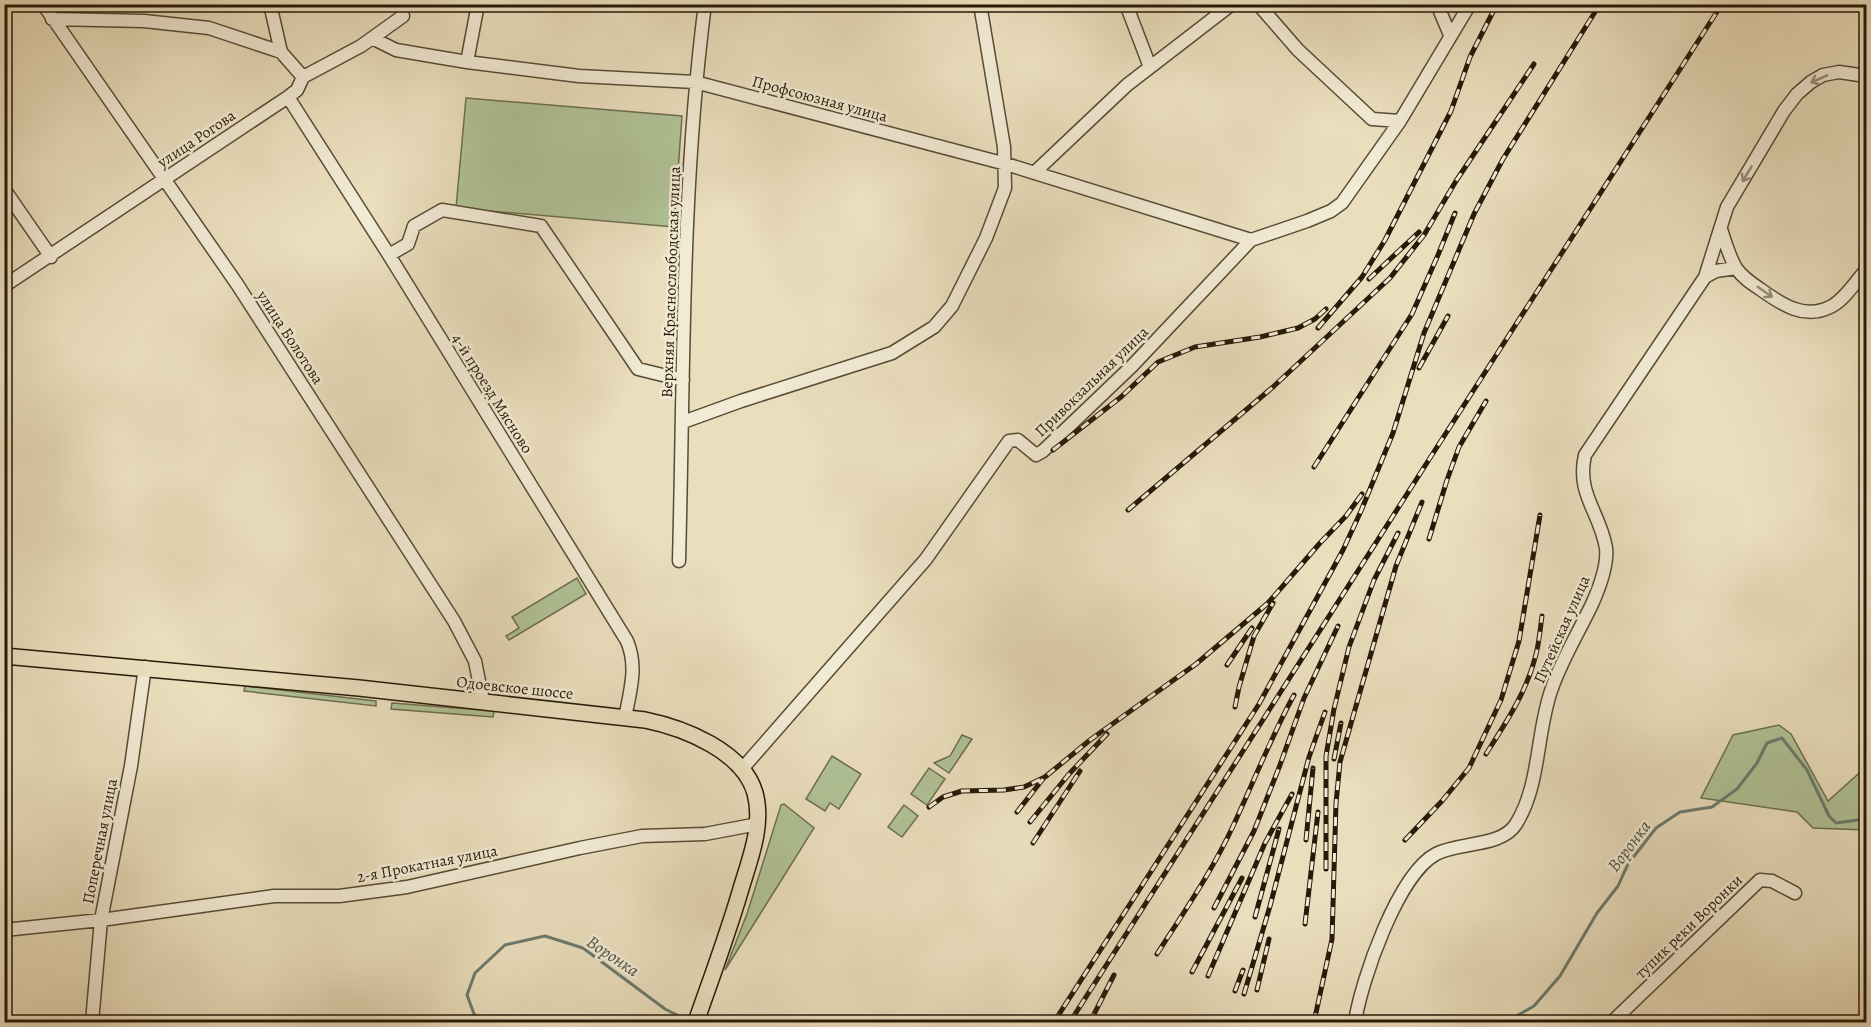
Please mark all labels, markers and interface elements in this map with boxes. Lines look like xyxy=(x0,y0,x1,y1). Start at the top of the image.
street label: Профсоюзная улица xyxy=(750,70,891,128)
one-way arrow xyxy=(1811,73,1829,85)
street label: улица Рогова xyxy=(152,104,241,174)
street label: Верхняя Краснослободская улица xyxy=(656,165,686,398)
one-way arrow xyxy=(1741,165,1753,182)
street label: улица Болотова xyxy=(251,285,329,389)
one-way arrow xyxy=(1756,286,1772,298)
street label: Привокзальная улица xyxy=(1030,321,1154,442)
street label: 4-й проезд Мясново xyxy=(446,329,538,458)
street label: Путейская улица xyxy=(1528,571,1596,687)
street label: Одоевское шоссе xyxy=(455,671,574,705)
street label: Поперечная улица xyxy=(77,776,123,906)
water label: Воронка xyxy=(1602,815,1656,877)
street label: 2-я Прокатная улица xyxy=(355,839,500,888)
street label: тупик реки Воронки xyxy=(1630,870,1747,984)
water label: Воронка xyxy=(582,930,644,982)

